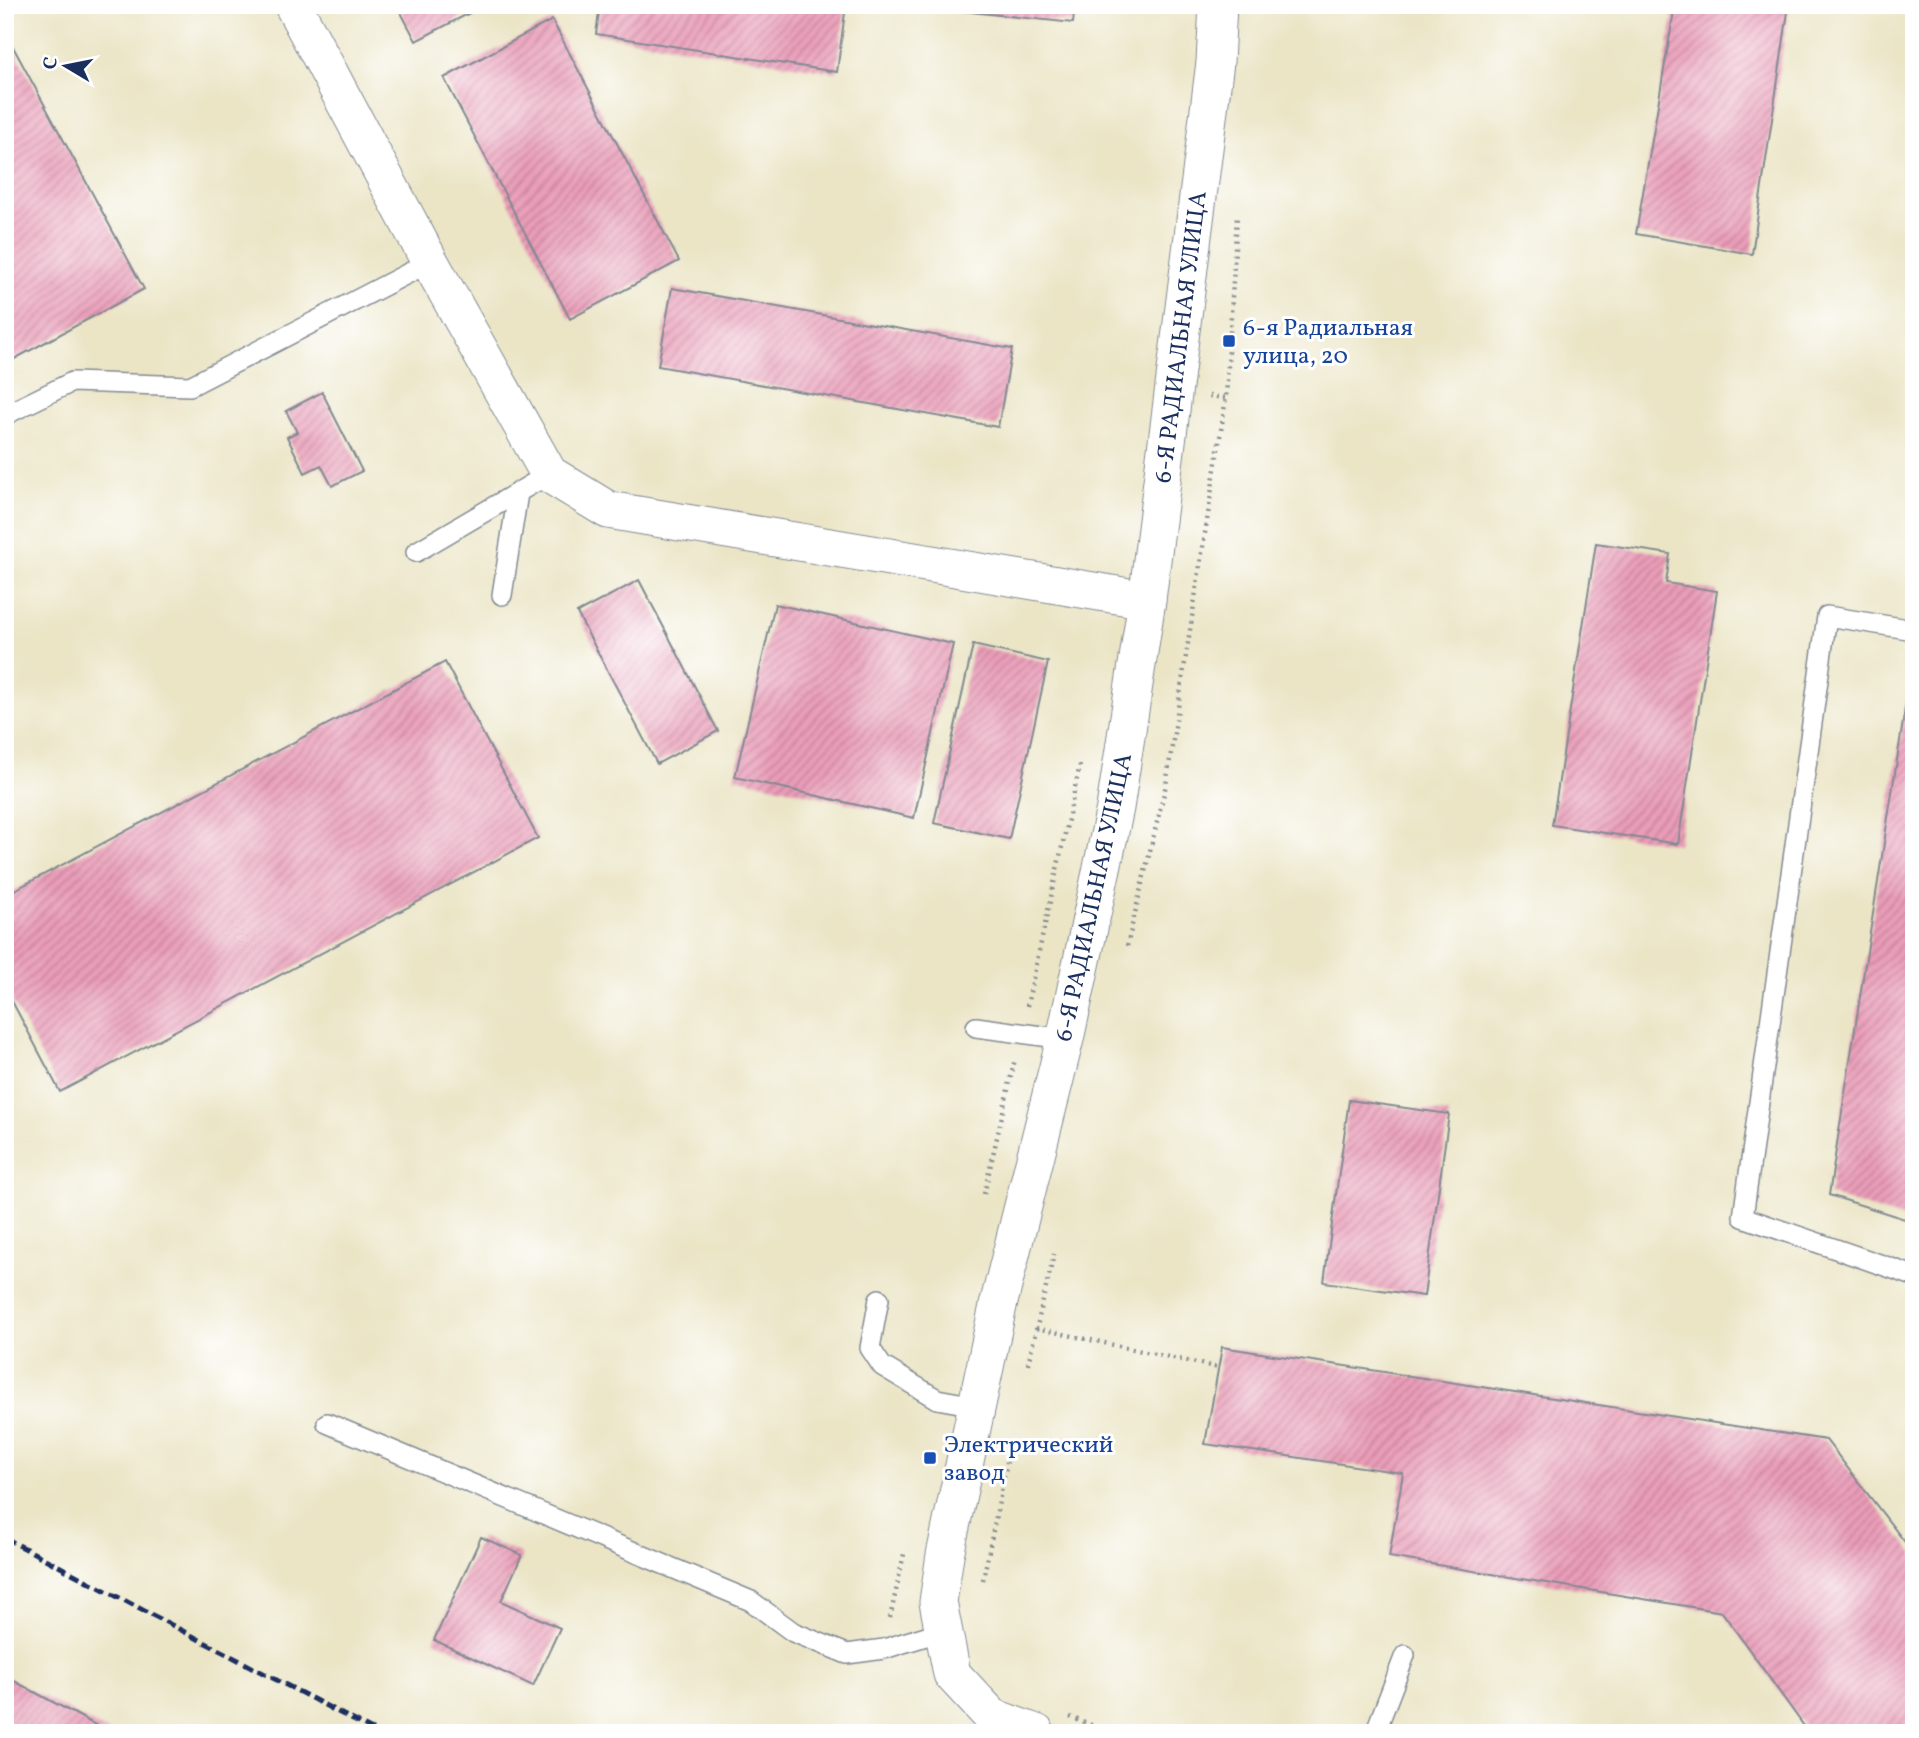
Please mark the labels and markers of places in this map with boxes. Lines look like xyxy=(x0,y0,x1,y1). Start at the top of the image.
place label: 6-я Радиальная улица, 20 xyxy=(1243,312,1413,374)
marker: 6-я Радиальная улица, 20 xyxy=(1221,333,1237,349)
place label: Электрический завод xyxy=(944,1429,1113,1491)
marker: Электрический завод xyxy=(922,1450,938,1466)

